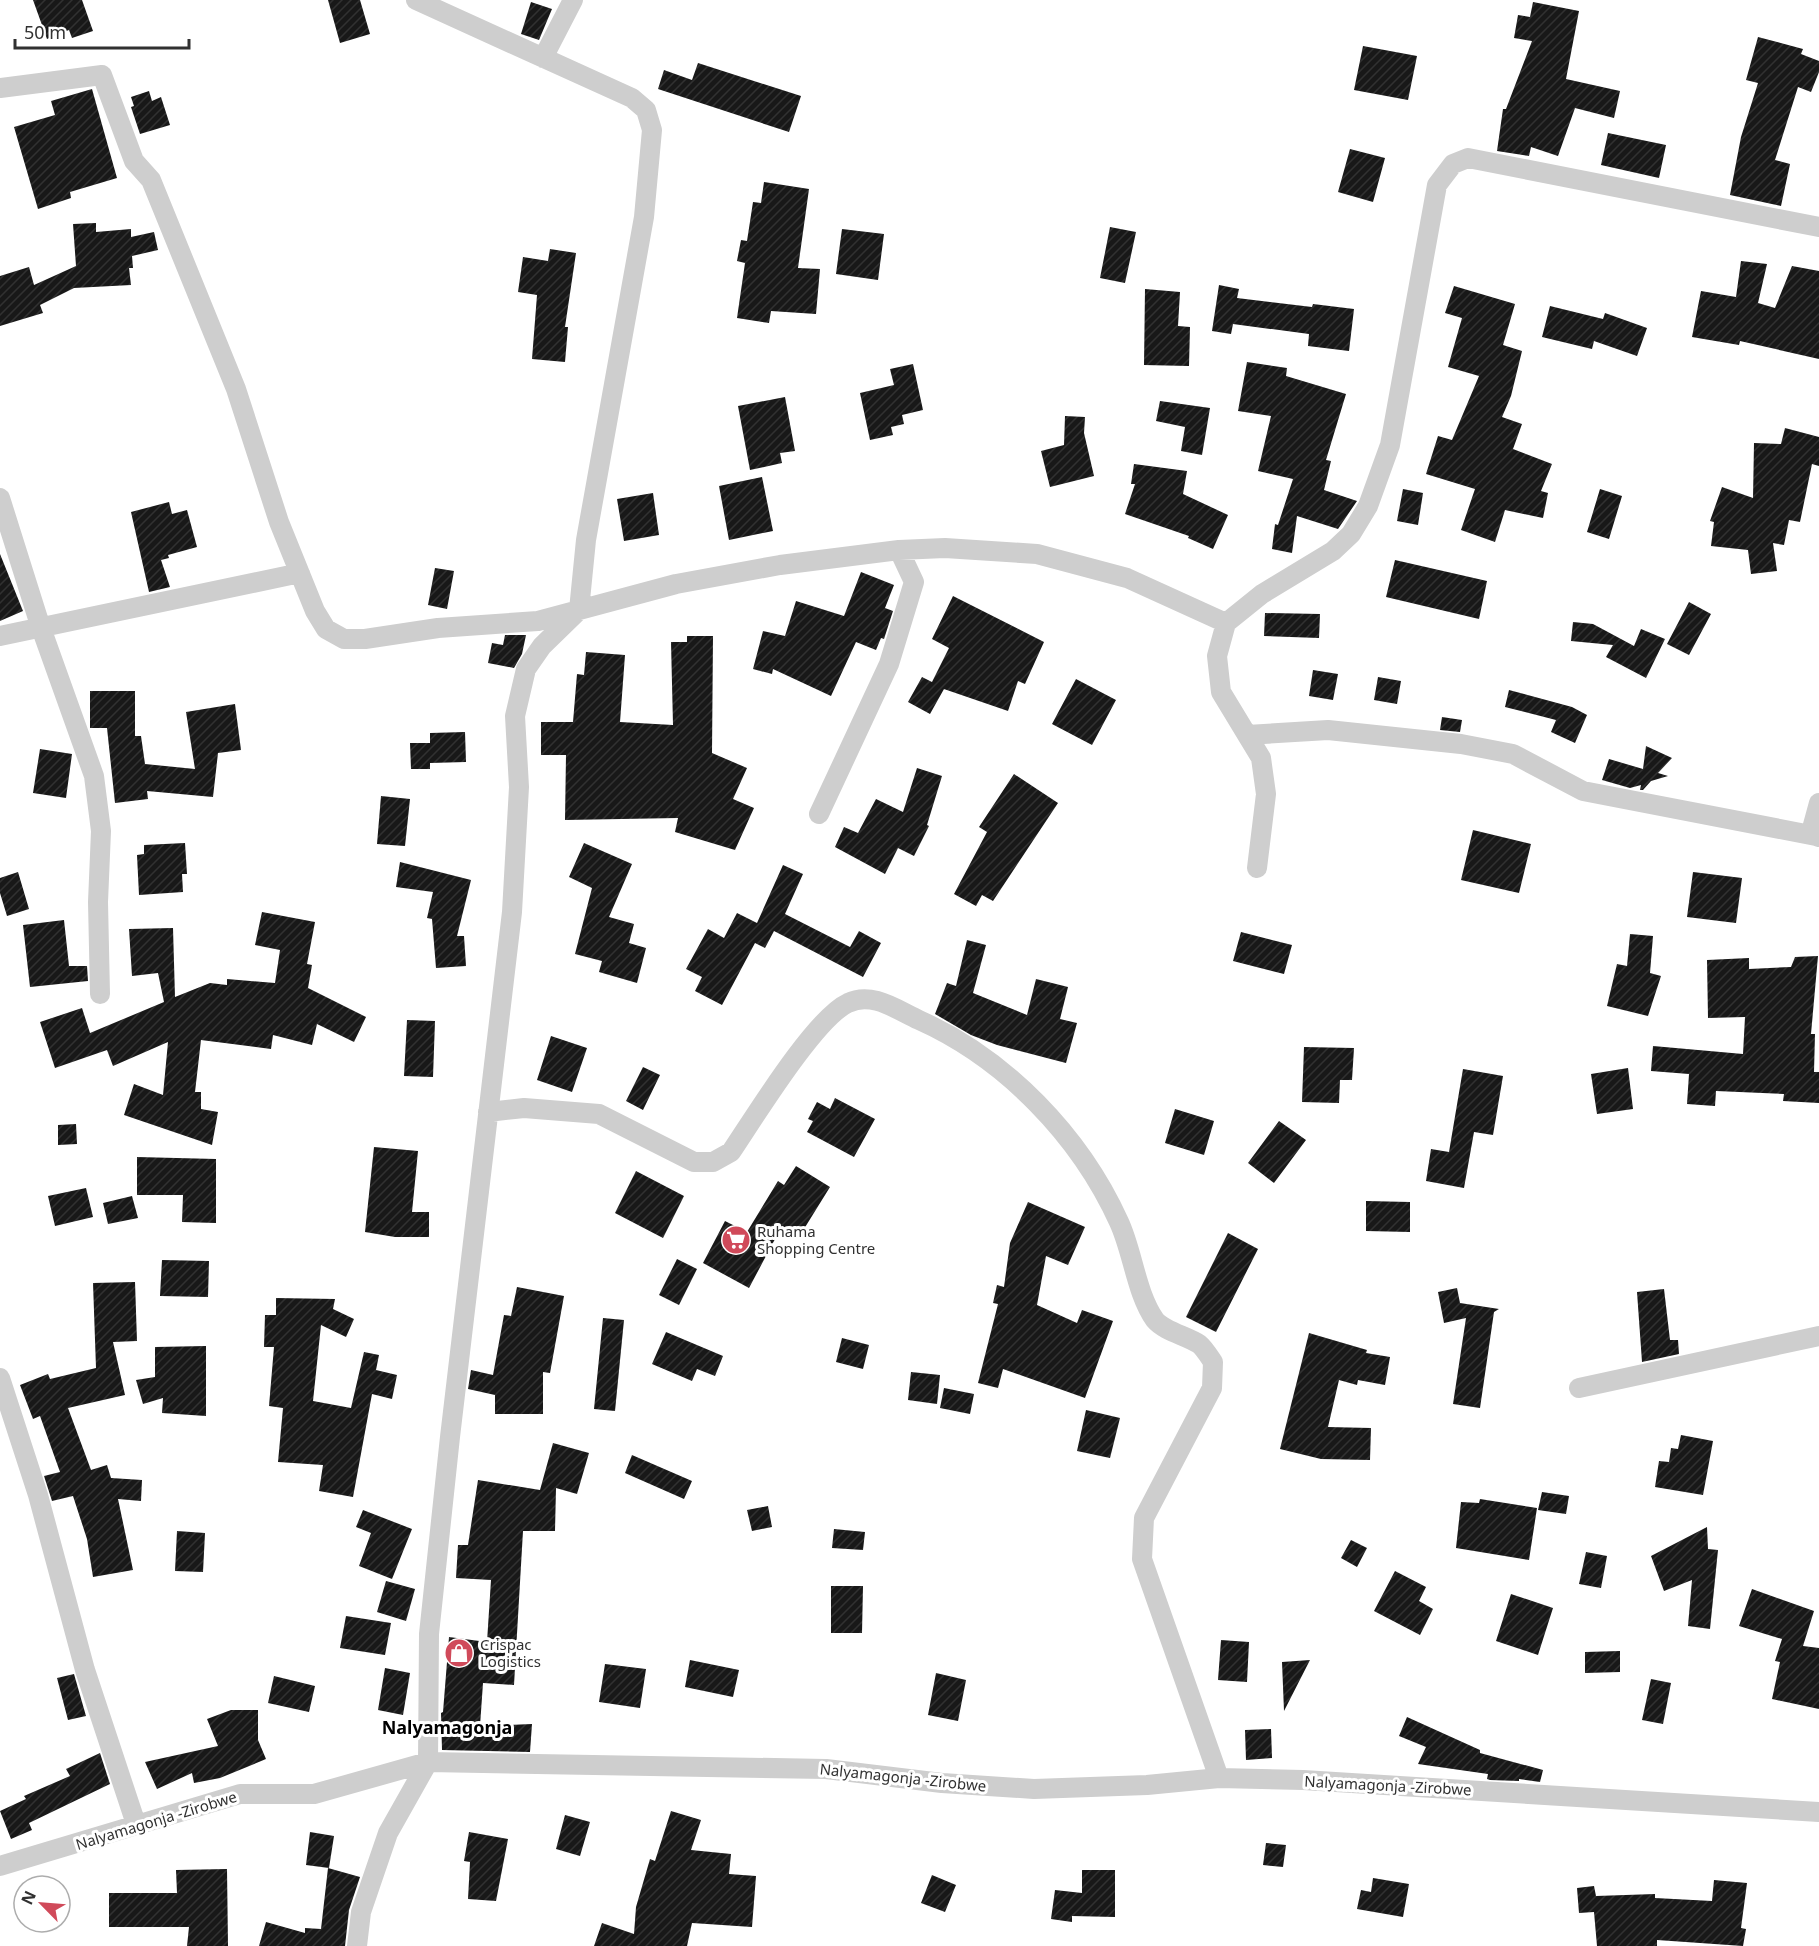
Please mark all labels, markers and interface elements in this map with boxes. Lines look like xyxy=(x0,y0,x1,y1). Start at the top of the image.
scale bar xyxy=(15,12,189,50)
text: 50 m xyxy=(24,20,66,44)
place label: Ruhama Shopping Centre xyxy=(757,1221,875,1258)
supermarket icon: Ruhama Shopping Centre xyxy=(720,1224,752,1256)
place label: Crispac Logistics xyxy=(480,1634,541,1671)
shop icon: Crispac Logistics xyxy=(443,1637,475,1669)
district label: Nalyamagonja xyxy=(382,1715,512,1739)
street label: Nalyamagonja -Zirobwe xyxy=(819,1758,987,1796)
street label: Nalyamagonja -Zirobwe xyxy=(1304,1771,1472,1799)
street label: Nalyamagonja -Zirobwe xyxy=(73,1786,239,1854)
north arrow xyxy=(12,1874,72,1934)
text: N xyxy=(16,1887,41,1908)

